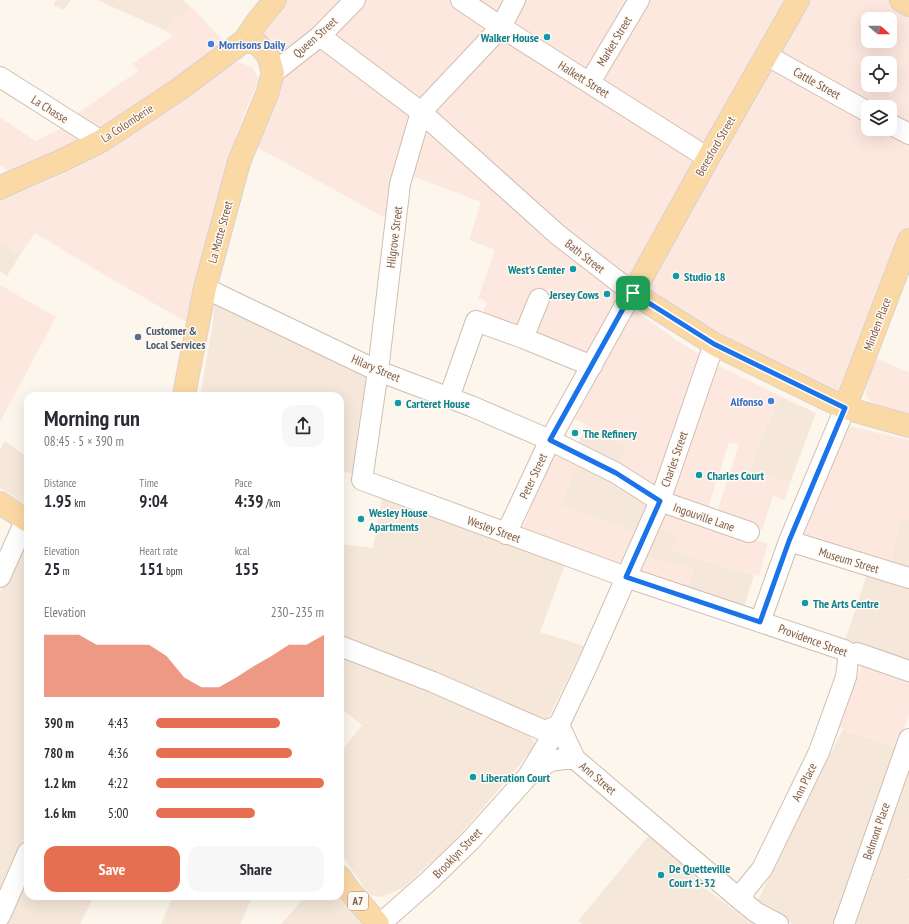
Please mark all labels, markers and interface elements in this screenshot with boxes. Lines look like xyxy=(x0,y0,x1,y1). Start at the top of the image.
north arrow xyxy=(861,12,897,48)
map controls xyxy=(861,12,897,136)
street label: Queen Street xyxy=(290,13,341,61)
street label: Market Street xyxy=(593,13,635,69)
place label: Walker House xyxy=(480,30,539,45)
marker: Walker House xyxy=(542,32,552,42)
place label: Morrisons Daily xyxy=(219,37,286,52)
marker: Morrisons Daily xyxy=(206,39,216,49)
button: locate xyxy=(861,56,897,92)
street label: Halkett Street xyxy=(556,57,613,101)
street label: Cattle Street xyxy=(791,64,844,102)
street label: La Chasse xyxy=(29,92,71,126)
button: layers xyxy=(861,100,897,136)
street label: La Colomberie xyxy=(98,101,156,145)
street label: Beresford Street xyxy=(692,113,739,179)
street label: La Motte Street xyxy=(204,199,236,265)
street label: Hilgrove Street xyxy=(383,204,405,269)
street label: Bath Street xyxy=(562,236,608,277)
place label: West's Center xyxy=(507,262,565,277)
marker: West's Center xyxy=(568,264,578,274)
place label: Studio 18 xyxy=(684,269,726,284)
marker: Studio 18 xyxy=(671,271,681,281)
pin xyxy=(616,276,650,310)
icon: arrive xyxy=(622,282,644,304)
place label: Jersey Cows xyxy=(548,287,599,302)
marker: Jersey Cows xyxy=(602,289,612,299)
street label: Minden Place xyxy=(860,295,894,353)
place label: Customer & Local Services xyxy=(146,323,205,352)
marker: Customer & Local Services xyxy=(133,332,143,342)
street label: Hilary Street xyxy=(349,351,403,385)
place label: Alfonso xyxy=(730,394,764,409)
place label: Carteret House xyxy=(406,396,470,411)
marker: Alfonso xyxy=(766,396,776,406)
marker: Carteret House xyxy=(393,398,403,408)
text: Morning run xyxy=(44,404,140,432)
button: share xyxy=(282,405,324,447)
place label: The Refinery xyxy=(583,426,637,441)
marker: The Refinery xyxy=(570,428,580,438)
street label: Charles Street xyxy=(657,428,691,489)
text: 08:45 · 5 × 390 m xyxy=(44,433,124,450)
street label: Peter Street xyxy=(516,450,550,501)
place label: Charles Court xyxy=(707,468,765,483)
marker: Charles Court xyxy=(694,470,704,480)
text: Distance xyxy=(44,476,76,490)
text: Time xyxy=(139,476,158,490)
text: Pace xyxy=(235,476,252,490)
text: 1.95 xyxy=(44,490,72,512)
text: 9:04 xyxy=(139,490,168,512)
text: 4:39 xyxy=(235,490,263,512)
text: km xyxy=(72,496,86,510)
text: /km xyxy=(263,496,280,510)
street label: Ingouville Lane xyxy=(671,500,737,534)
place label: Wesley House Apartments xyxy=(368,505,428,534)
street label: Wesley Street xyxy=(465,512,523,546)
marker: Wesley House Apartments xyxy=(356,514,366,524)
text: Elevation xyxy=(44,544,79,558)
text: Heart rate xyxy=(139,544,178,558)
text: kcal xyxy=(235,544,250,558)
street label: Museum Street xyxy=(817,544,882,576)
text: 25 xyxy=(44,558,60,580)
text: 151 xyxy=(139,558,164,580)
text: 155 xyxy=(235,558,259,580)
text: m xyxy=(60,564,70,578)
text: bpm xyxy=(164,564,183,578)
place label: The Arts Centre xyxy=(813,596,879,611)
marker: The Arts Centre xyxy=(800,598,810,608)
text: Elevation xyxy=(44,604,86,621)
text: 230–235 m xyxy=(271,604,324,621)
street label: Providence Street xyxy=(776,621,850,660)
text: 390 m xyxy=(44,715,74,732)
text: 4:43 xyxy=(108,715,128,732)
text: 780 m xyxy=(44,745,74,762)
text: 4:36 xyxy=(108,745,128,762)
street label: Ann Street xyxy=(576,758,620,798)
street label: Ann Place xyxy=(788,760,820,804)
place label: Liberation Court xyxy=(481,770,551,785)
marker: Liberation Court xyxy=(468,772,478,782)
text: 1.2 km xyxy=(44,775,76,792)
text: 4:22 xyxy=(108,775,128,792)
street label: Belmont Place xyxy=(859,800,893,862)
text: 1.6 km xyxy=(44,805,76,822)
text: 5:00 xyxy=(108,805,128,822)
street label: Brooklyn Street xyxy=(429,824,485,881)
button: Save xyxy=(44,846,180,892)
button: Share xyxy=(188,846,324,892)
place label: De Quetteville Court 1-32 xyxy=(669,861,730,890)
marker: De Quetteville Court 1-32 xyxy=(656,870,666,880)
road number: A7 xyxy=(348,892,368,910)

